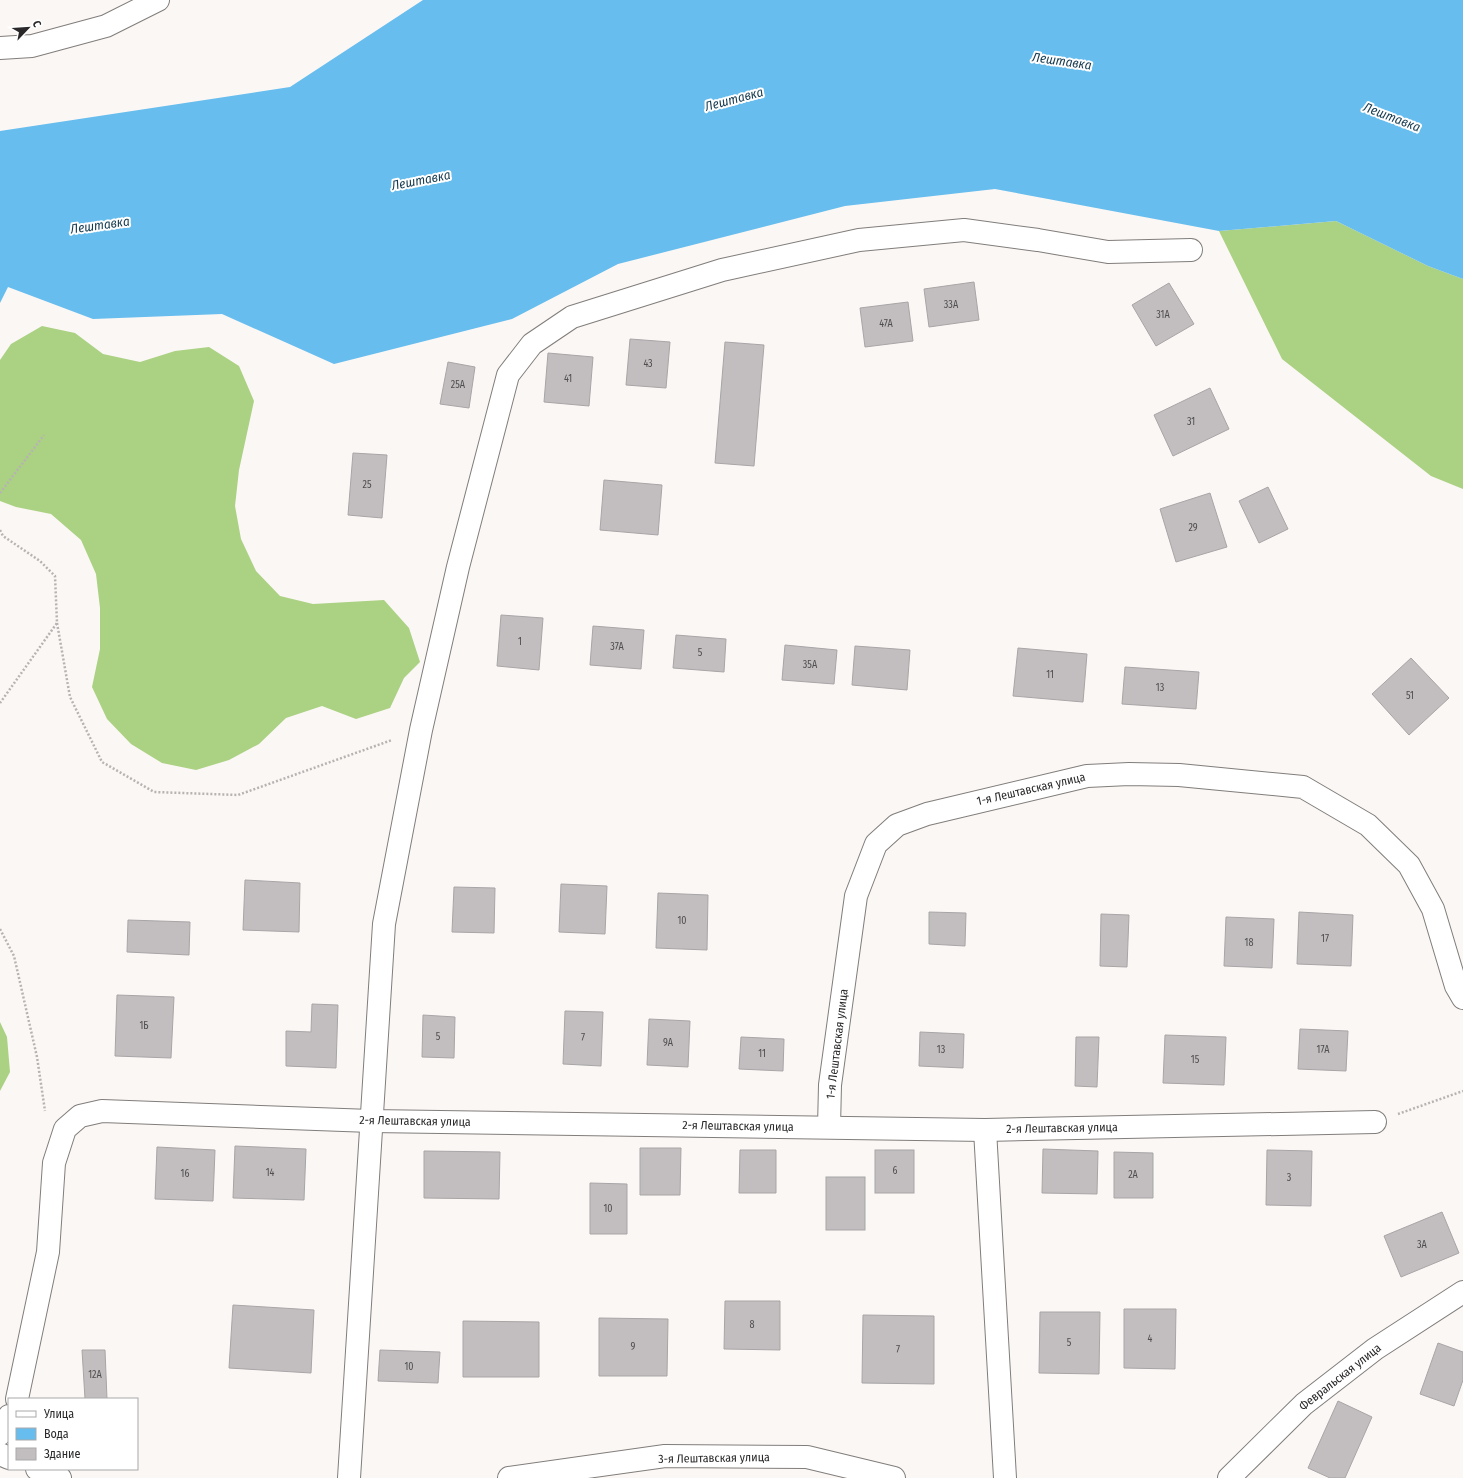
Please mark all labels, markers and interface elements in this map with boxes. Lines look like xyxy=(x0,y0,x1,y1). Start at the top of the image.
north arrow xyxy=(8,8,48,48)
text: С xyxy=(30,19,44,30)
water label: Лештавка xyxy=(1030,49,1093,73)
water label: Лештавка xyxy=(702,84,765,114)
water label: Лештавка xyxy=(1361,99,1423,135)
water label: Лештавка xyxy=(389,167,452,193)
water label: Лештавка xyxy=(68,213,131,237)
house number: 33А xyxy=(944,299,959,311)
house number: 31A xyxy=(1156,309,1170,321)
house number: 47А xyxy=(879,318,894,330)
house number: 43 xyxy=(643,358,653,370)
house number: 41 xyxy=(564,373,572,385)
house number: 25А xyxy=(451,379,466,391)
house number: 31 xyxy=(1187,416,1195,428)
house number: 25 xyxy=(363,479,372,491)
house number: 29 xyxy=(1188,522,1198,534)
house number: 1 xyxy=(518,636,522,648)
house number: 37А xyxy=(610,641,624,653)
house number: 5 xyxy=(698,647,703,659)
house number: 35А xyxy=(803,659,818,671)
house number: 11 xyxy=(1046,669,1054,681)
house number: 13 xyxy=(1156,682,1165,694)
house number: 51 xyxy=(1406,690,1414,702)
street label: 1-я Лештавская улица xyxy=(975,770,1087,808)
house number: 10 xyxy=(677,915,687,927)
house number: 17 xyxy=(1321,933,1329,945)
house number: 18 xyxy=(1245,937,1253,949)
street label: 1-я Лештавская улица xyxy=(823,988,851,1100)
house number: 1Б xyxy=(139,1020,149,1032)
house number: 5 xyxy=(436,1031,441,1043)
house number: 7 xyxy=(581,1032,585,1044)
house number: 9А xyxy=(663,1037,674,1049)
house number: 13 xyxy=(937,1044,946,1056)
house number: 17А xyxy=(1317,1044,1330,1056)
house number: 11 xyxy=(758,1048,766,1060)
house number: 15 xyxy=(1191,1054,1200,1066)
street label: 2-я Лештавская улица xyxy=(359,1113,471,1129)
street label: 2-я Лештавская улица xyxy=(682,1118,794,1134)
street label: 2-я Лештавская улица xyxy=(1006,1120,1118,1136)
house number: 6 xyxy=(893,1165,898,1177)
house number: 14 xyxy=(266,1167,275,1179)
house number: 16 xyxy=(181,1168,189,1180)
house number: 2А xyxy=(1128,1169,1139,1181)
house number: 3 xyxy=(1287,1172,1292,1184)
house number: 10 xyxy=(603,1203,613,1215)
house number: 3А xyxy=(1417,1239,1428,1251)
house number: 8 xyxy=(750,1319,755,1331)
house number: 4 xyxy=(1148,1333,1153,1345)
house number: 5 xyxy=(1067,1337,1072,1349)
house number: 9 xyxy=(631,1341,636,1353)
street label: Февральская улица xyxy=(1296,1341,1384,1413)
house number: 7 xyxy=(896,1344,900,1356)
house number: 10 xyxy=(404,1361,414,1373)
house number: 12А xyxy=(88,1369,103,1381)
legend xyxy=(8,1398,138,1470)
text: Улица xyxy=(43,1407,74,1421)
text: Вода xyxy=(44,1427,69,1441)
text: Здание xyxy=(44,1447,80,1461)
street label: 3-я Лештавская улица xyxy=(658,1450,770,1466)

